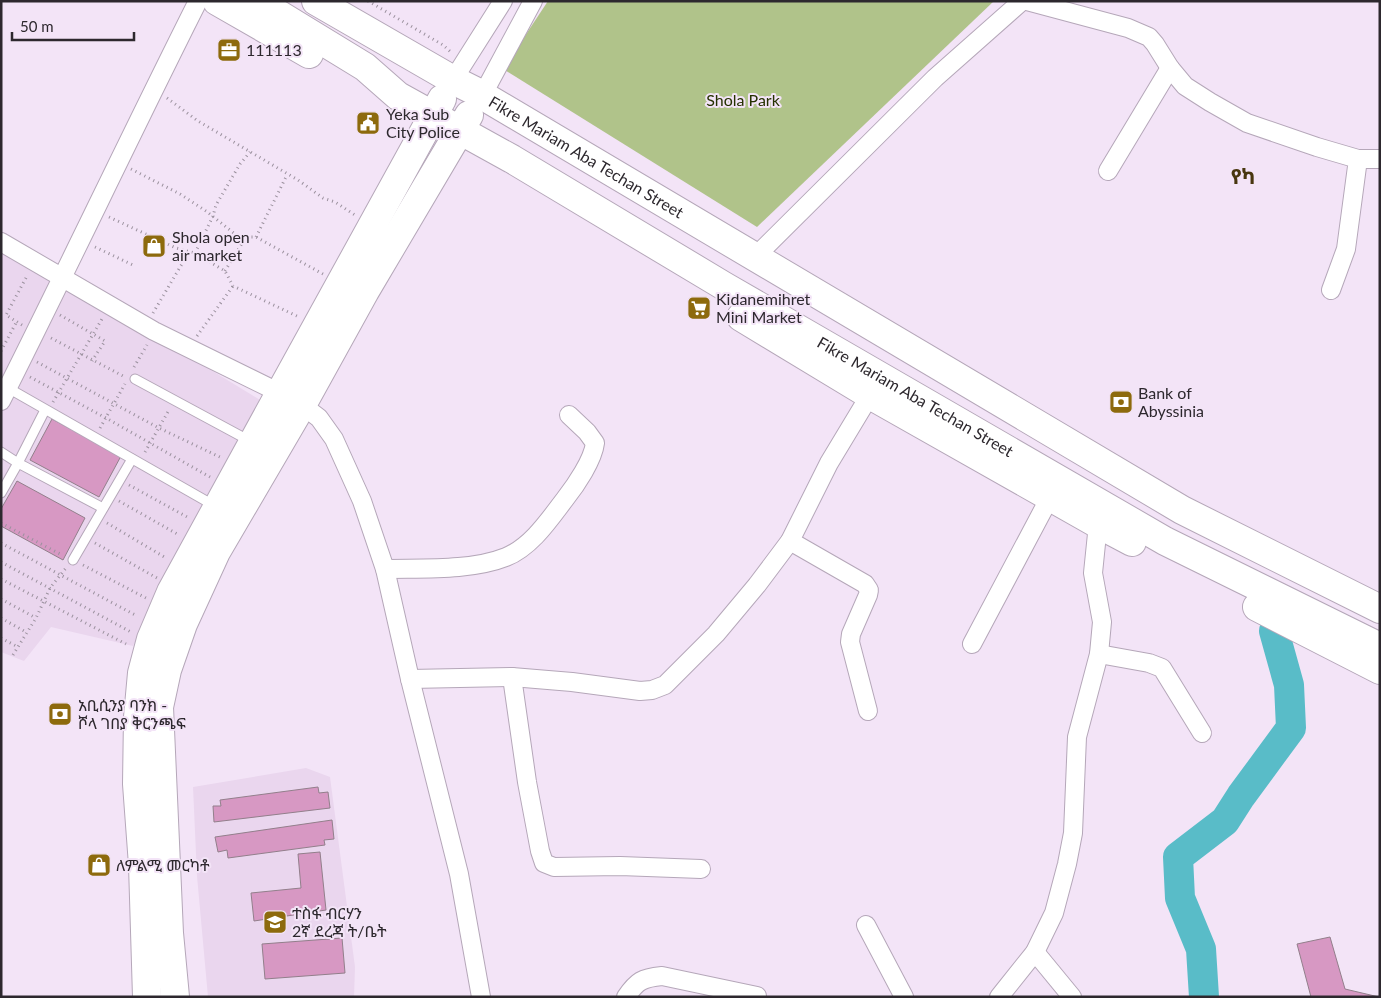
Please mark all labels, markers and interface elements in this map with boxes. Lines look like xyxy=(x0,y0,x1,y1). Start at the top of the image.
scale bar xyxy=(12,10,135,42)
text: 50 m xyxy=(20,17,54,35)
office icon: 111113 xyxy=(216,37,242,63)
place label: 111113 xyxy=(246,40,302,59)
park label: Shola Park xyxy=(706,90,781,109)
street label: Fikre Mariam Aba Techan Street xyxy=(486,91,687,222)
place label: Yeka Sub City Police xyxy=(386,104,460,141)
public building icon: Yeka Sub City Police xyxy=(355,110,381,136)
district label: የካ xyxy=(1231,163,1255,188)
place label: Shola open air market xyxy=(172,227,250,264)
shop icon: Shola open air market xyxy=(141,233,167,259)
place label: Kidanemihret Mini Market xyxy=(716,289,811,326)
supermarket icon: Kidanemihret Mini Market xyxy=(686,295,712,321)
street label: Fikre Mariam Aba Techan Street xyxy=(814,332,1017,460)
place label: Bank of Abyssinia xyxy=(1138,383,1204,420)
bank icon: Bank of Abyssinia xyxy=(1108,389,1134,415)
place label: አቢሲንያ ባንክ - ሾላ ገበያ ቅርንጫፍ xyxy=(78,695,186,732)
bank icon: አቢሲንያ ባንክ - ሾላ ገበያ ቅርንጫፍ xyxy=(47,701,73,727)
shop icon: ለምልሚ መርካቶ xyxy=(86,852,112,878)
place label: ለምልሚ መርካቶ xyxy=(116,855,210,874)
place label: ተስፋ ብርሃን 2ኛ ደረጃ ት/ቤት xyxy=(292,903,387,940)
school or university icon: ተስፋ ብርሃን 2ኛ ደረጃ ት/ቤት xyxy=(262,909,288,935)

